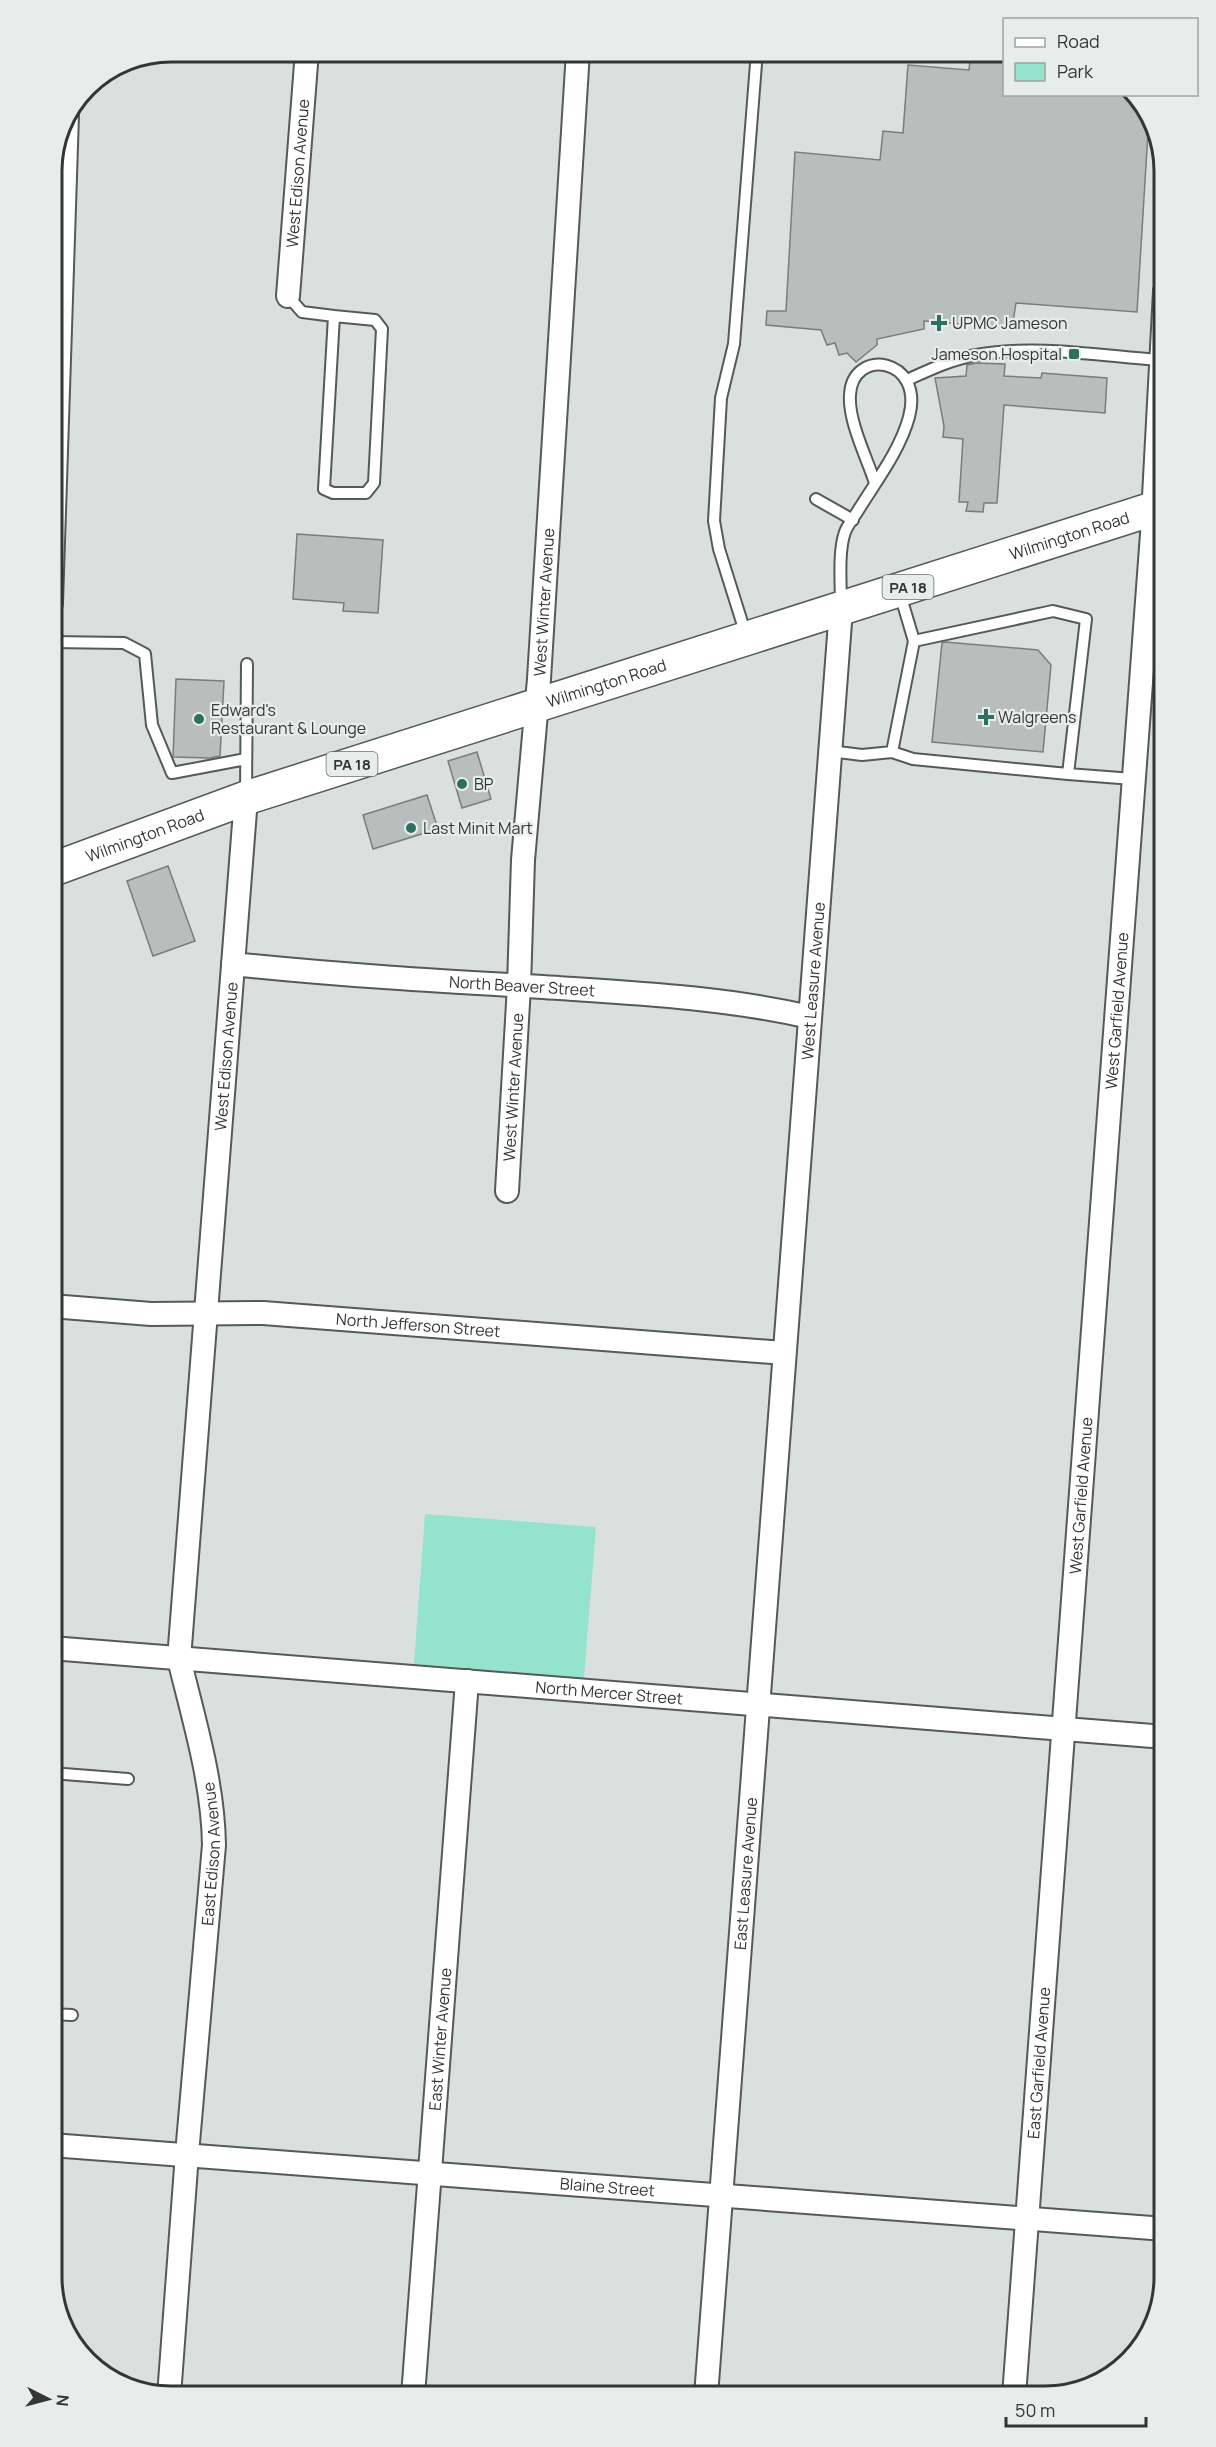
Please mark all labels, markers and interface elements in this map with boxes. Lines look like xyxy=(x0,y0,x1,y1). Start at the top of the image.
legend xyxy=(1003,18,1198,96)
text: Road xyxy=(1057,29,1100,53)
text: Park xyxy=(1057,59,1094,83)
street label: West Edison Avenue xyxy=(281,98,314,249)
place label: UPMC Jameson xyxy=(952,312,1068,334)
marker: UPMC Jameson xyxy=(930,314,948,332)
place label: Jameson Hospital xyxy=(931,343,1062,365)
marker: Jameson Hospital xyxy=(1067,347,1081,361)
street label: Wilmington Road xyxy=(1007,506,1132,565)
street label: West Winter Avenue xyxy=(528,527,559,677)
road number: PA 18 xyxy=(882,575,934,599)
street label: Wilmington Road xyxy=(544,654,669,713)
place label: Edward's Restaurant & Lounge xyxy=(211,699,366,739)
place label: Walgreens xyxy=(998,706,1076,728)
marker: Walgreens xyxy=(979,710,993,724)
marker: Edward's Restaurant & Lounge xyxy=(192,712,206,726)
road number: PA 18 xyxy=(326,752,378,776)
place label: BP xyxy=(474,773,494,795)
marker: BP xyxy=(455,777,469,791)
street label: Wilmington Road xyxy=(83,803,207,867)
place label: Last Minit Mart xyxy=(423,817,533,839)
marker: Last Minit Mart xyxy=(404,821,418,835)
street label: West Leasure Avenue xyxy=(796,901,830,1061)
street label: West Garfield Avenue xyxy=(1100,931,1133,1090)
street label: North Beaver Street xyxy=(448,970,596,1001)
street label: West Edison Avenue xyxy=(209,981,243,1132)
street label: West Winter Avenue xyxy=(498,1012,528,1162)
street label: North Jefferson Street xyxy=(335,1308,501,1342)
street label: West Garfield Avenue xyxy=(1064,1416,1098,1575)
street label: North Mercer Street xyxy=(535,1676,684,1709)
street label: East Edison Avenue xyxy=(196,1781,225,1926)
street label: East Leasure Avenue xyxy=(729,1796,762,1951)
street label: East Winter Avenue xyxy=(424,1967,456,2111)
street label: East Garfield Avenue xyxy=(1022,1986,1055,2140)
street label: Blaine Street xyxy=(559,2172,656,2202)
north arrow xyxy=(18,2369,78,2429)
scale bar xyxy=(1006,2390,1146,2428)
text: N xyxy=(51,2394,74,2407)
text: 50 m xyxy=(1015,2398,1055,2422)

